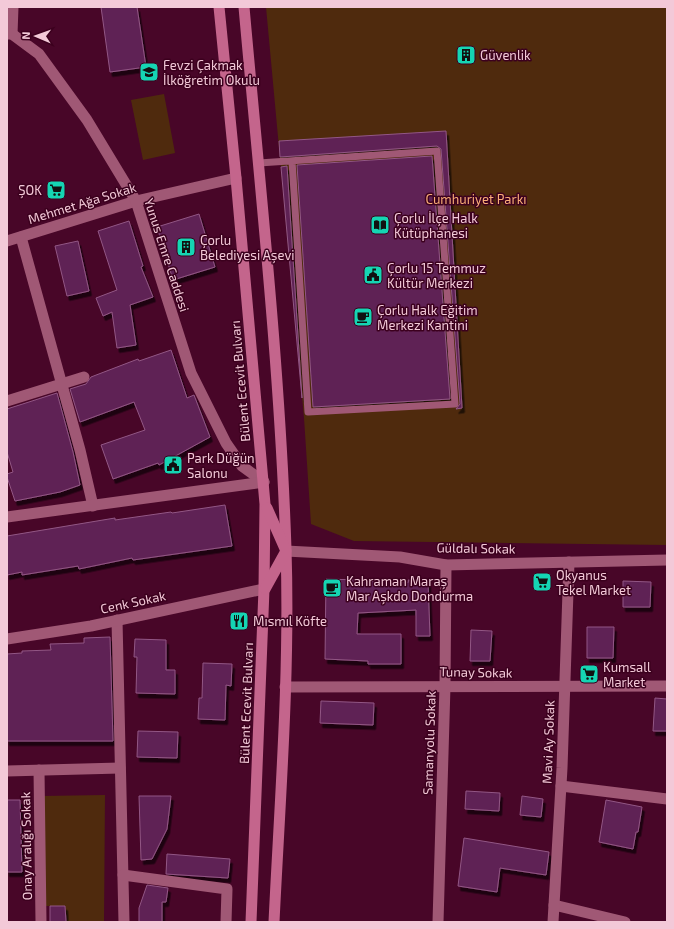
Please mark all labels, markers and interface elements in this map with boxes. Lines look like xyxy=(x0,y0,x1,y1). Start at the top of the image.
north arrow xyxy=(16,16,56,56)
text: N xyxy=(19,31,32,40)
building icon: Güvenlik xyxy=(455,44,477,66)
place label: Güvenlik xyxy=(480,47,531,63)
place label: Fevzi Çakmak İlköğretim Okulu xyxy=(163,57,260,88)
school or university icon: Fevzi Çakmak İlköğretim Okulu xyxy=(138,61,160,83)
street label: Mehmet Ağa Sokak xyxy=(26,179,138,227)
supermarket icon: ŞOK xyxy=(45,179,67,201)
place label: ŞOK xyxy=(18,182,42,199)
park label: Cumhuriyet Parkı xyxy=(425,191,527,207)
street label: Yunus Emre Caddesi xyxy=(141,196,193,314)
place label: Çorlu İlçe Halk Kütüphanesi xyxy=(394,210,478,241)
library icon: Çorlu İlçe Halk Kütüphanesi xyxy=(369,214,391,236)
place label: Çorlu Belediyesi Aşevi xyxy=(200,232,295,264)
building icon: Çorlu Belediyesi Aşevi xyxy=(175,236,197,258)
place label: Çorlu 15 Temmuz Kültür Merkezi xyxy=(387,260,486,291)
public building icon: Çorlu 15 Temmuz Kültür Merkezi xyxy=(362,264,384,286)
place label: Çorlu Halk Eğitim Merkezi Kantini xyxy=(377,302,478,333)
cafe icon: Çorlu Halk Eğitim Merkezi Kantini xyxy=(352,306,374,328)
street label: Bülent Ecevit Bulvarı xyxy=(227,320,253,442)
place label: Park Düğün Salonu xyxy=(187,450,255,481)
public building icon: Park Düğün Salonu xyxy=(162,454,184,476)
street label: Güldalı Sokak xyxy=(436,539,516,557)
place label: Okyanus Tekel Market xyxy=(556,567,631,598)
supermarket icon: Okyanus Tekel Market xyxy=(531,571,553,593)
place label: Kahraman Maraş Mar Aşkdo Dondurma xyxy=(346,573,473,605)
cafe icon: Kahraman Maraş Mar Aşkdo Dondurma xyxy=(321,577,343,599)
street label: Cenk Sokak xyxy=(99,587,167,617)
restaurant icon: Mısmıl Köfte xyxy=(228,610,250,632)
place label: Mısmıl Köfte xyxy=(253,613,327,629)
street label: Bülent Ecevit Bulvarı xyxy=(236,642,256,764)
place label: Kumsall Market xyxy=(603,659,651,690)
street label: Tunay Sokak xyxy=(439,663,513,681)
supermarket icon: Kumsall Market xyxy=(578,663,600,685)
street label: Samanyolu Sokak xyxy=(419,690,439,795)
street label: Mavi Ay Sokak xyxy=(539,700,557,784)
street label: Onay Aralığı Sokak xyxy=(17,791,35,900)

